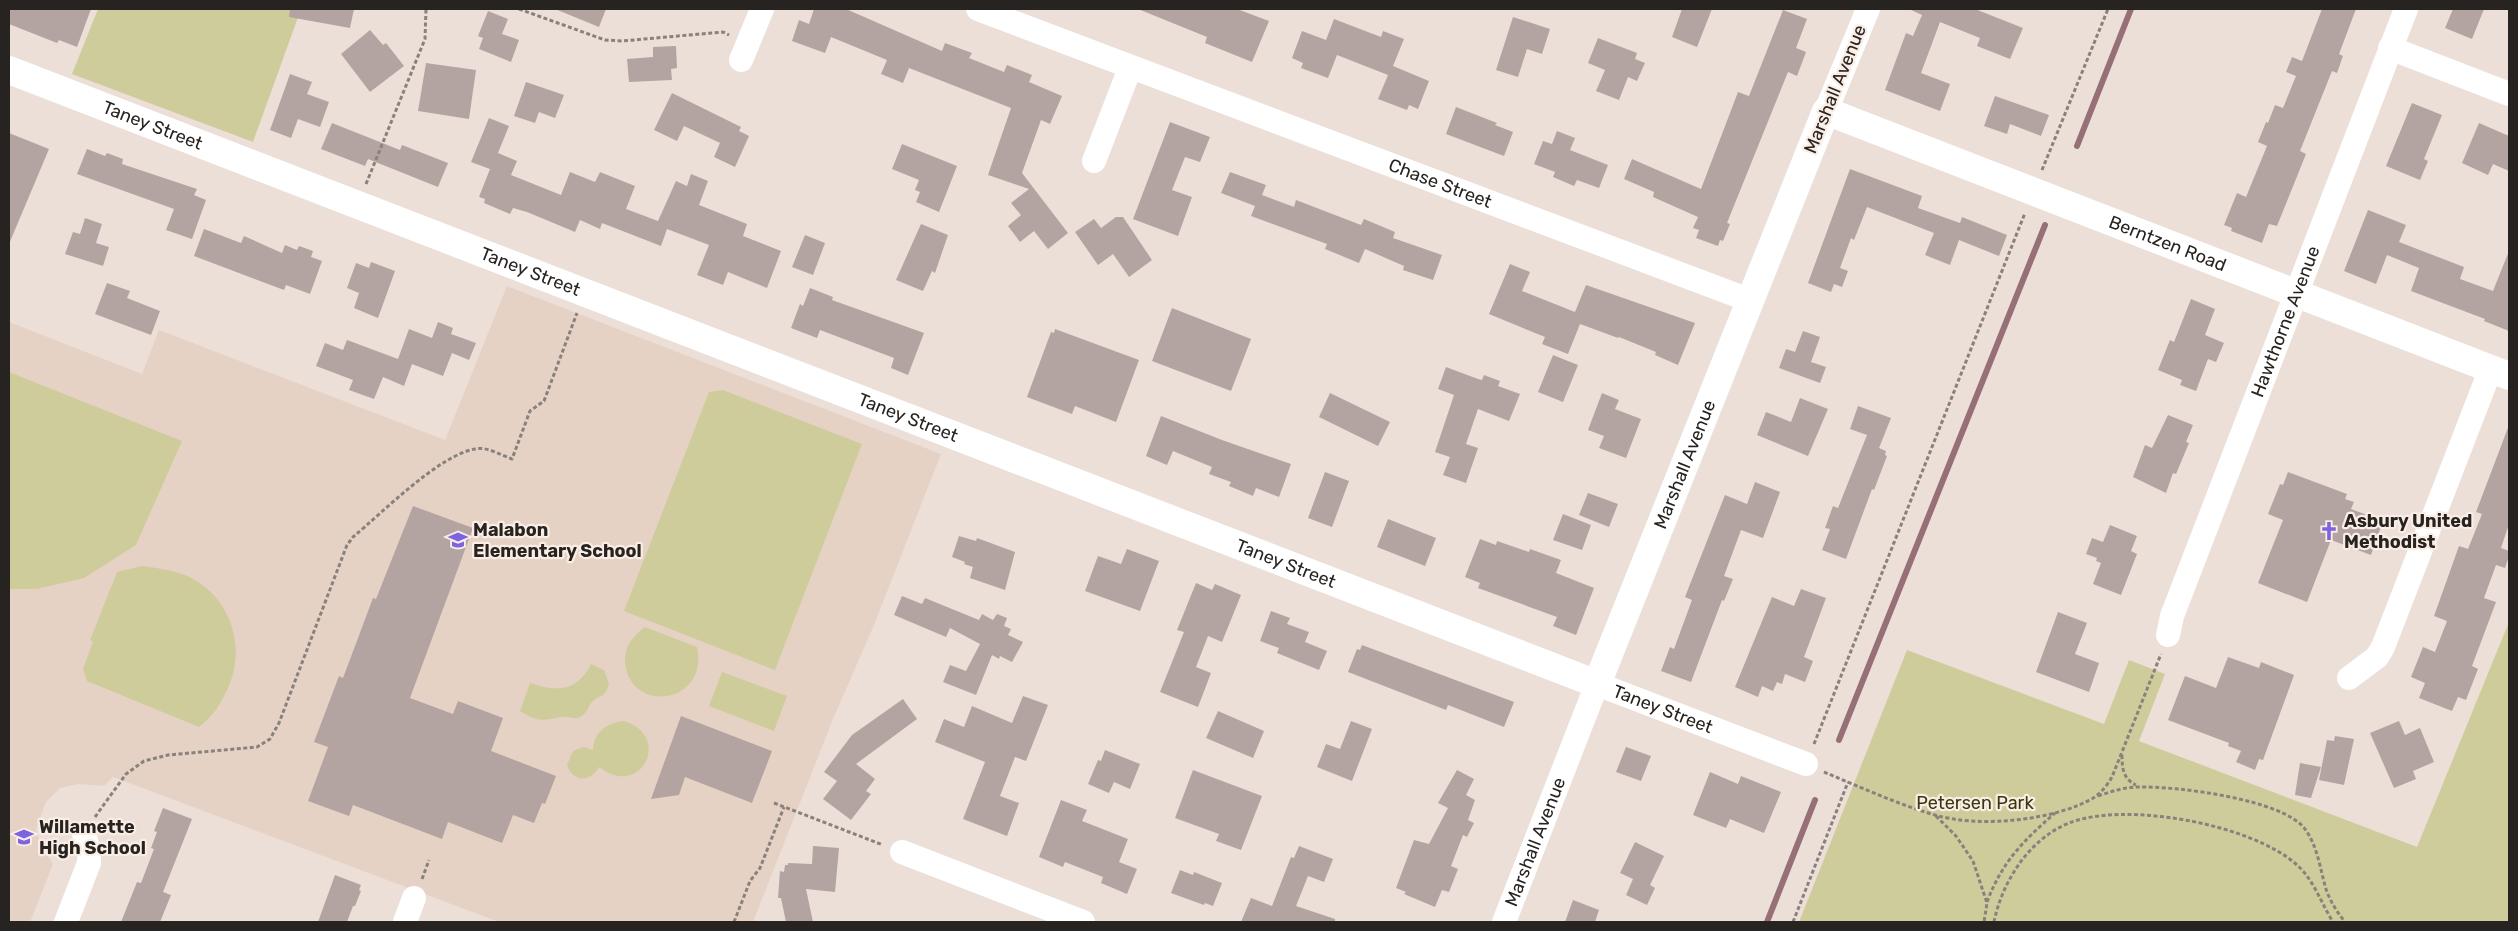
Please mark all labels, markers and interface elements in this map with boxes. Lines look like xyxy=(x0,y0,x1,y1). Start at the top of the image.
street label: Marshall Avenue xyxy=(1799,21,1871,157)
street label: Taney Street xyxy=(100,96,206,155)
street label: Chase Street xyxy=(1385,154,1495,213)
street label: Berntzen Road xyxy=(2106,211,2229,276)
street label: Taney Street xyxy=(477,242,583,301)
street label: Hawthorne Avenue xyxy=(2246,243,2325,400)
street label: Taney Street xyxy=(855,388,961,447)
street label: Marshall Avenue xyxy=(1649,397,1720,532)
place label: Asbury United Methodist xyxy=(2344,510,2472,553)
place label: Malabon Elementary School xyxy=(473,519,642,562)
church icon: Asbury United Methodist xyxy=(2318,520,2340,542)
school or university icon: Malabon Elementary School xyxy=(447,529,469,551)
street label: Taney Street xyxy=(1233,534,1339,593)
street label: Taney Street xyxy=(1610,680,1716,738)
street label: Marshall Avenue xyxy=(1500,774,1570,910)
park label: Petersen Park xyxy=(1916,792,2034,814)
place label: Willamette High School xyxy=(39,816,146,859)
school or university icon: Willamette High School xyxy=(13,826,35,848)

